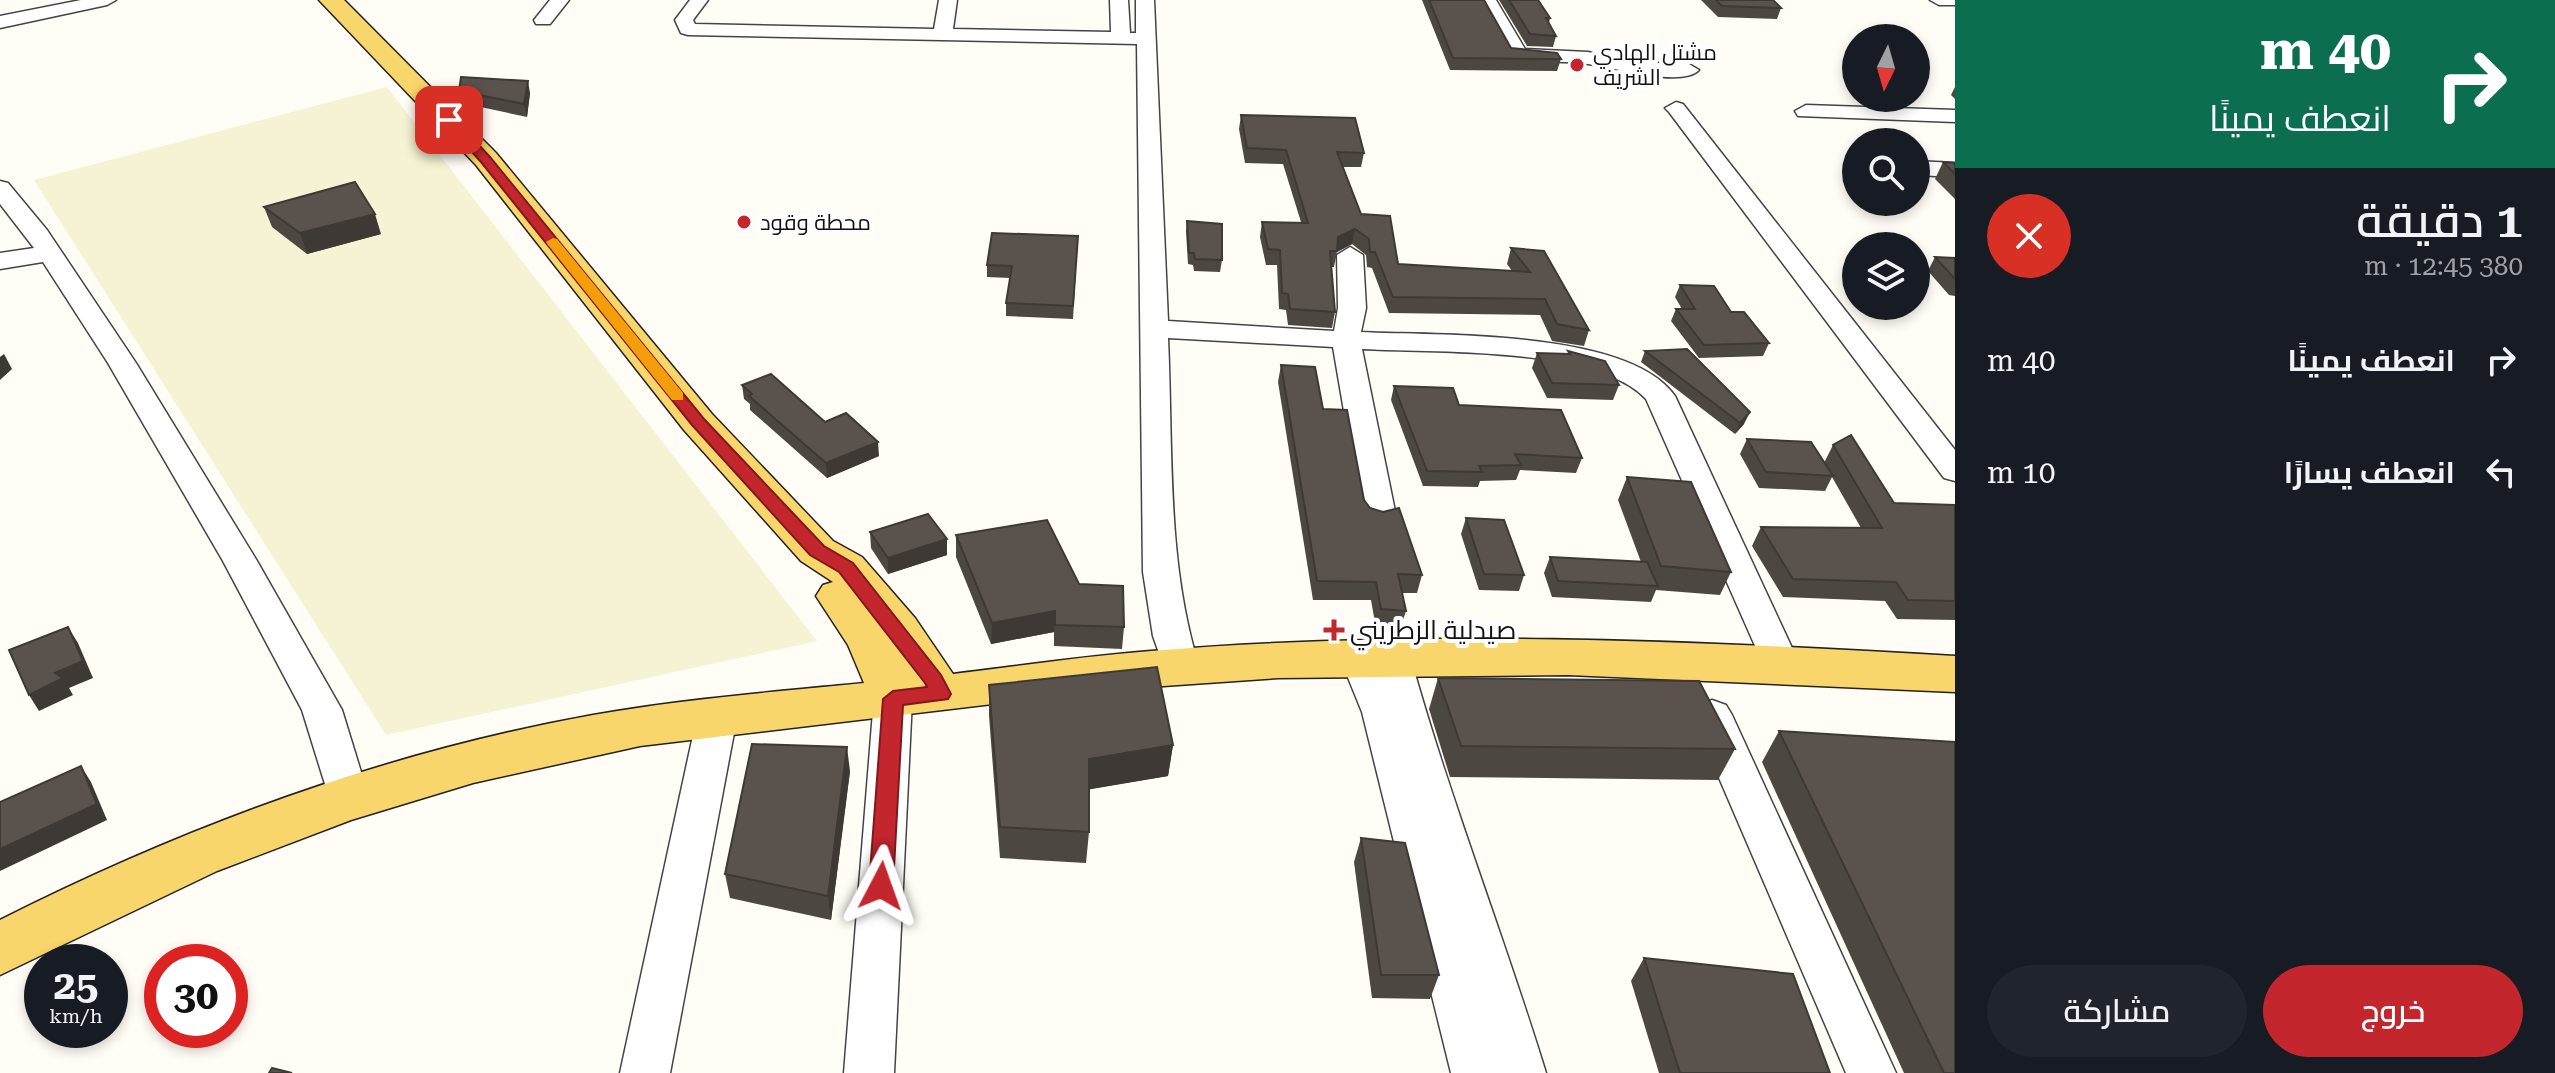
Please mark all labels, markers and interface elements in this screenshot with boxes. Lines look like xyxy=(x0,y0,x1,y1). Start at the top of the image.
text: 40 m xyxy=(2260,17,2391,83)
north arrow xyxy=(1842,24,1930,112)
map controls xyxy=(1842,24,1930,320)
icon: right xyxy=(2419,32,2523,136)
place label: مشتل الهادي الشريف xyxy=(1593,40,1717,90)
marker: مشتل الهادي الشريف xyxy=(1568,56,1586,74)
pin xyxy=(415,86,483,154)
icon: arrive xyxy=(427,98,471,142)
text: انعطف يمينًا xyxy=(2209,98,2391,140)
button: search xyxy=(1842,128,1930,216)
text: 1 دقيقة xyxy=(2356,193,2523,249)
button: close xyxy=(1987,194,2071,278)
place label: محطة وقود xyxy=(760,210,871,235)
marker: محطة وقود xyxy=(735,213,753,231)
button: layers xyxy=(1842,232,1930,320)
text: 380 m · 12:45 xyxy=(2364,251,2523,281)
icon: right xyxy=(2479,338,2523,382)
text: 40 m xyxy=(1987,343,2056,378)
text: انعطف يمينًا xyxy=(2287,343,2455,378)
icon: left xyxy=(2479,450,2523,494)
text: 10 m xyxy=(1987,455,2056,490)
text: انعطف يسارًا xyxy=(2284,455,2455,490)
place label: صيدلية الزطريني xyxy=(1350,615,1516,651)
marker: صيدلية الزطريني xyxy=(1325,621,1343,639)
position arrow xyxy=(839,844,923,928)
speed limit sign: 30 xyxy=(144,944,248,1048)
text: 25 xyxy=(54,962,98,1009)
button: مشاركة xyxy=(1987,965,2247,1057)
button: خروج xyxy=(2263,965,2523,1057)
text: km/h xyxy=(49,1004,103,1028)

